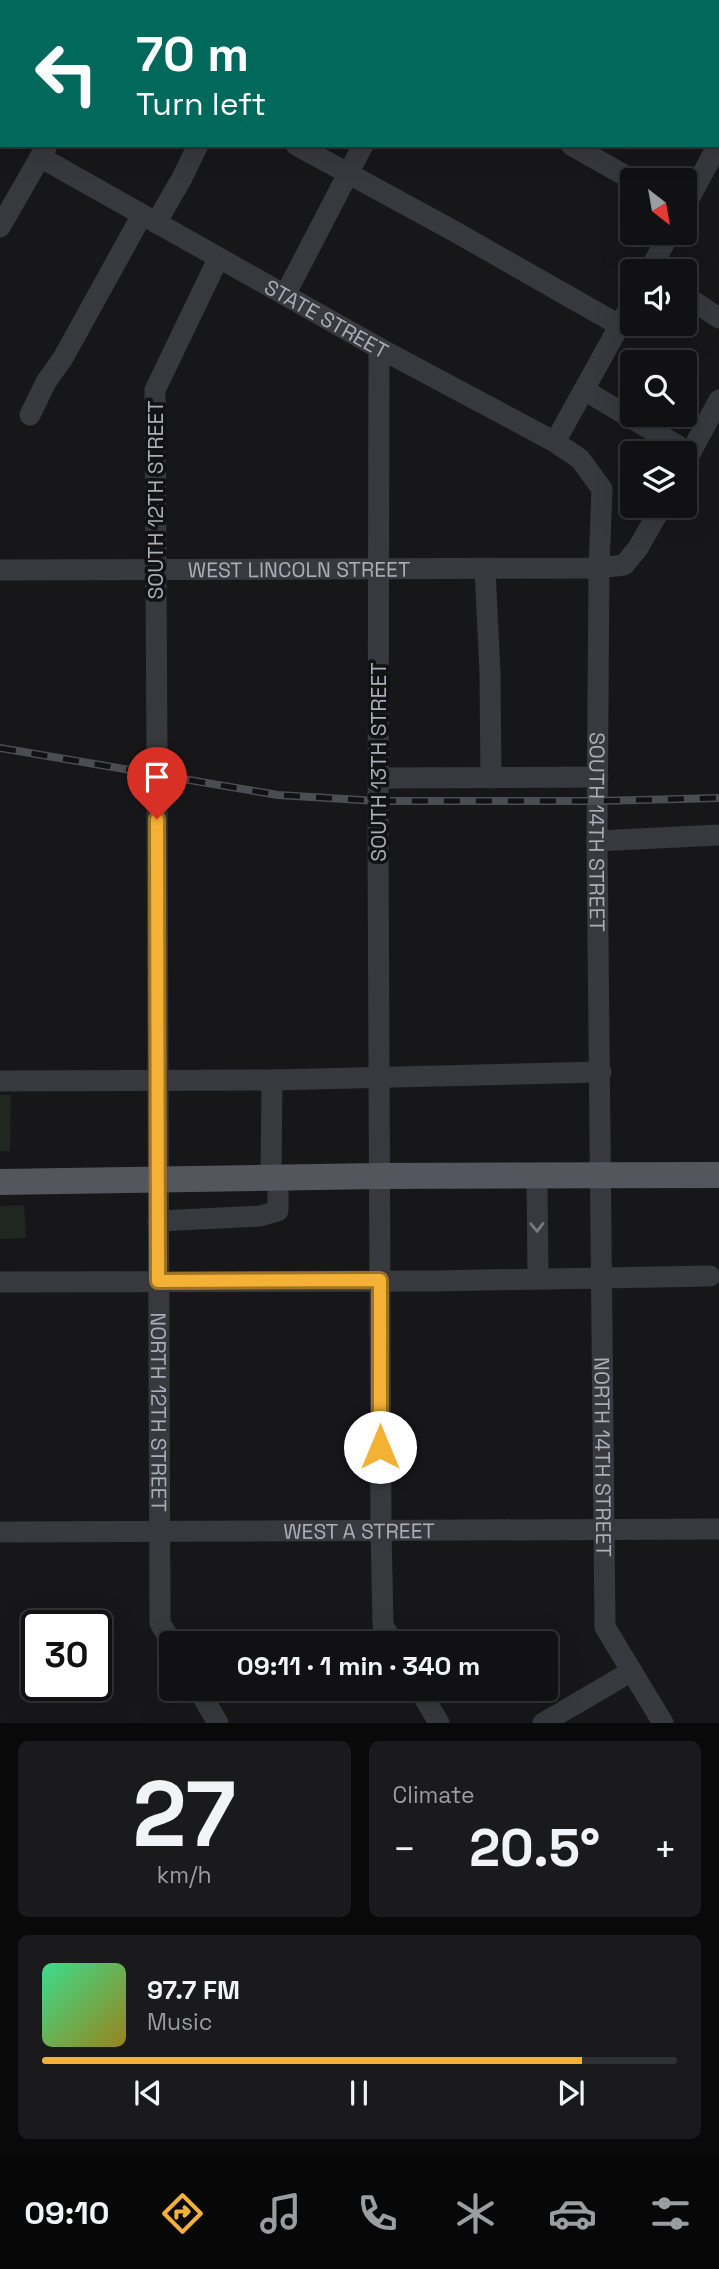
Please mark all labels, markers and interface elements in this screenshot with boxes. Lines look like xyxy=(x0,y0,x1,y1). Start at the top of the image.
text: 70 m xyxy=(136,23,249,85)
icon: left xyxy=(21,28,112,119)
text: Turn left xyxy=(136,84,266,124)
north arrow xyxy=(620,168,696,245)
map controls xyxy=(620,168,697,518)
button: sound xyxy=(620,259,697,336)
street label: STATE STREET xyxy=(260,273,393,364)
button: search xyxy=(620,350,697,427)
street label: SOUTH 12TH STREET xyxy=(142,400,169,600)
button: layers xyxy=(620,441,697,518)
street label: WEST LINCOLN STREET xyxy=(188,555,410,583)
street label: SOUTH 13TH STREET xyxy=(365,662,392,862)
street label: SOUTH 14TH STREET xyxy=(583,732,611,932)
pin xyxy=(127,747,187,819)
icon: arrive xyxy=(138,758,176,796)
one-way arrow xyxy=(530,1222,545,1233)
street label: NORTH 12TH STREET xyxy=(145,1312,173,1512)
street label: NORTH 14TH STREET xyxy=(589,1357,618,1557)
position arrow xyxy=(343,1410,417,1484)
street label: WEST A STREET xyxy=(283,1517,435,1544)
speed limit sign: 30 xyxy=(21,1610,112,1701)
text: 09:11 · 1 min · 340 m xyxy=(237,1649,480,1683)
text: 27 xyxy=(132,1756,236,1873)
text: Climate xyxy=(393,1780,475,1810)
text: 20.5° xyxy=(469,1815,600,1881)
text: − xyxy=(393,1825,416,1873)
text: + xyxy=(653,1825,677,1873)
text: km/h xyxy=(157,1860,212,1890)
text: 97.7 FM xyxy=(147,1973,240,2007)
text: Music xyxy=(147,2007,212,2037)
icon: previous xyxy=(129,2074,167,2112)
icon: pause xyxy=(340,2074,378,2112)
icon: next xyxy=(552,2074,590,2112)
icon: directions xyxy=(158,2189,207,2238)
icon: music xyxy=(256,2189,305,2238)
icon: phone xyxy=(353,2189,402,2238)
icon: climate xyxy=(451,2189,500,2238)
icon: car xyxy=(548,2189,597,2238)
icon: filters xyxy=(646,2189,695,2238)
text: 09:10 xyxy=(24,2193,110,2233)

